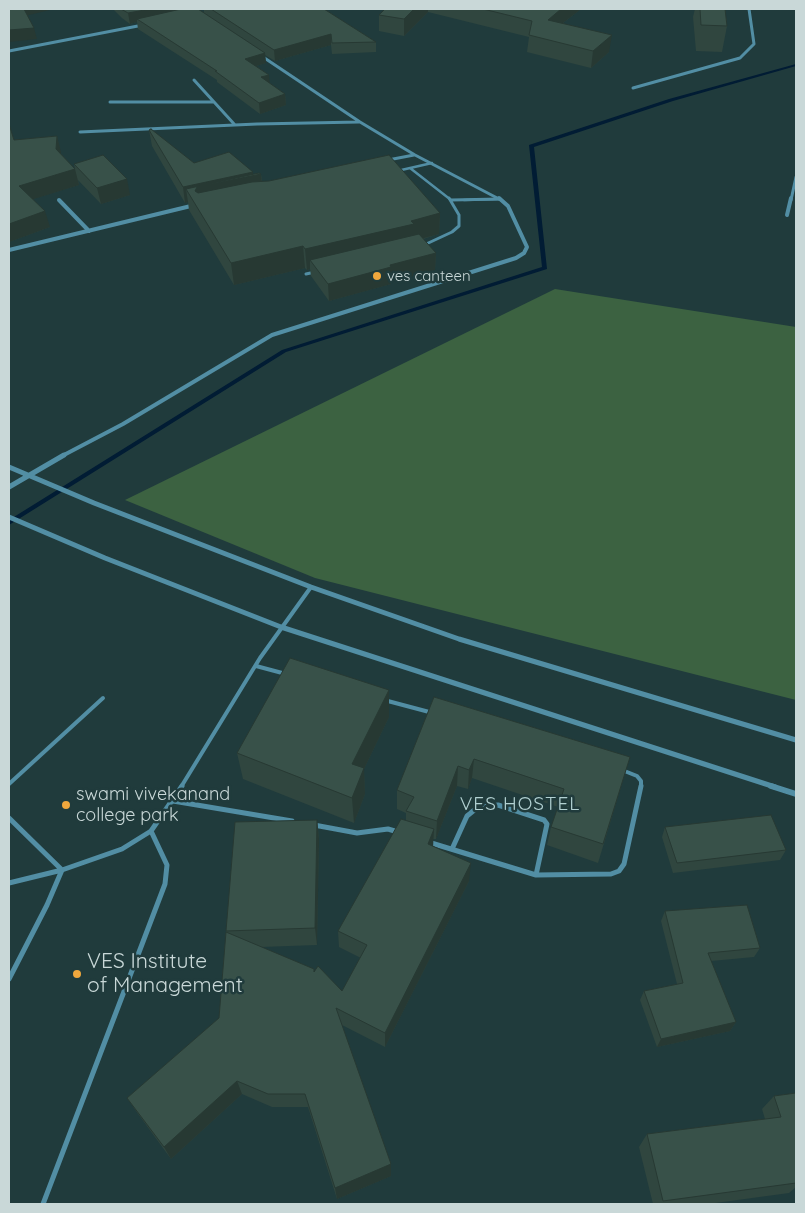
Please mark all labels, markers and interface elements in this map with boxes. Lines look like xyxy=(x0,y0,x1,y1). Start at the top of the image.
place label: ves canteen xyxy=(387,267,471,285)
marker: ves canteen xyxy=(371,270,383,282)
place label: swami vivekanand college park xyxy=(76,784,230,826)
district label: VES HOSTEL xyxy=(458,793,582,815)
marker: swami vivekanand college park xyxy=(60,799,72,811)
place label: VES Institute of Management xyxy=(87,949,243,999)
marker: VES Institute of Management xyxy=(71,968,83,980)

